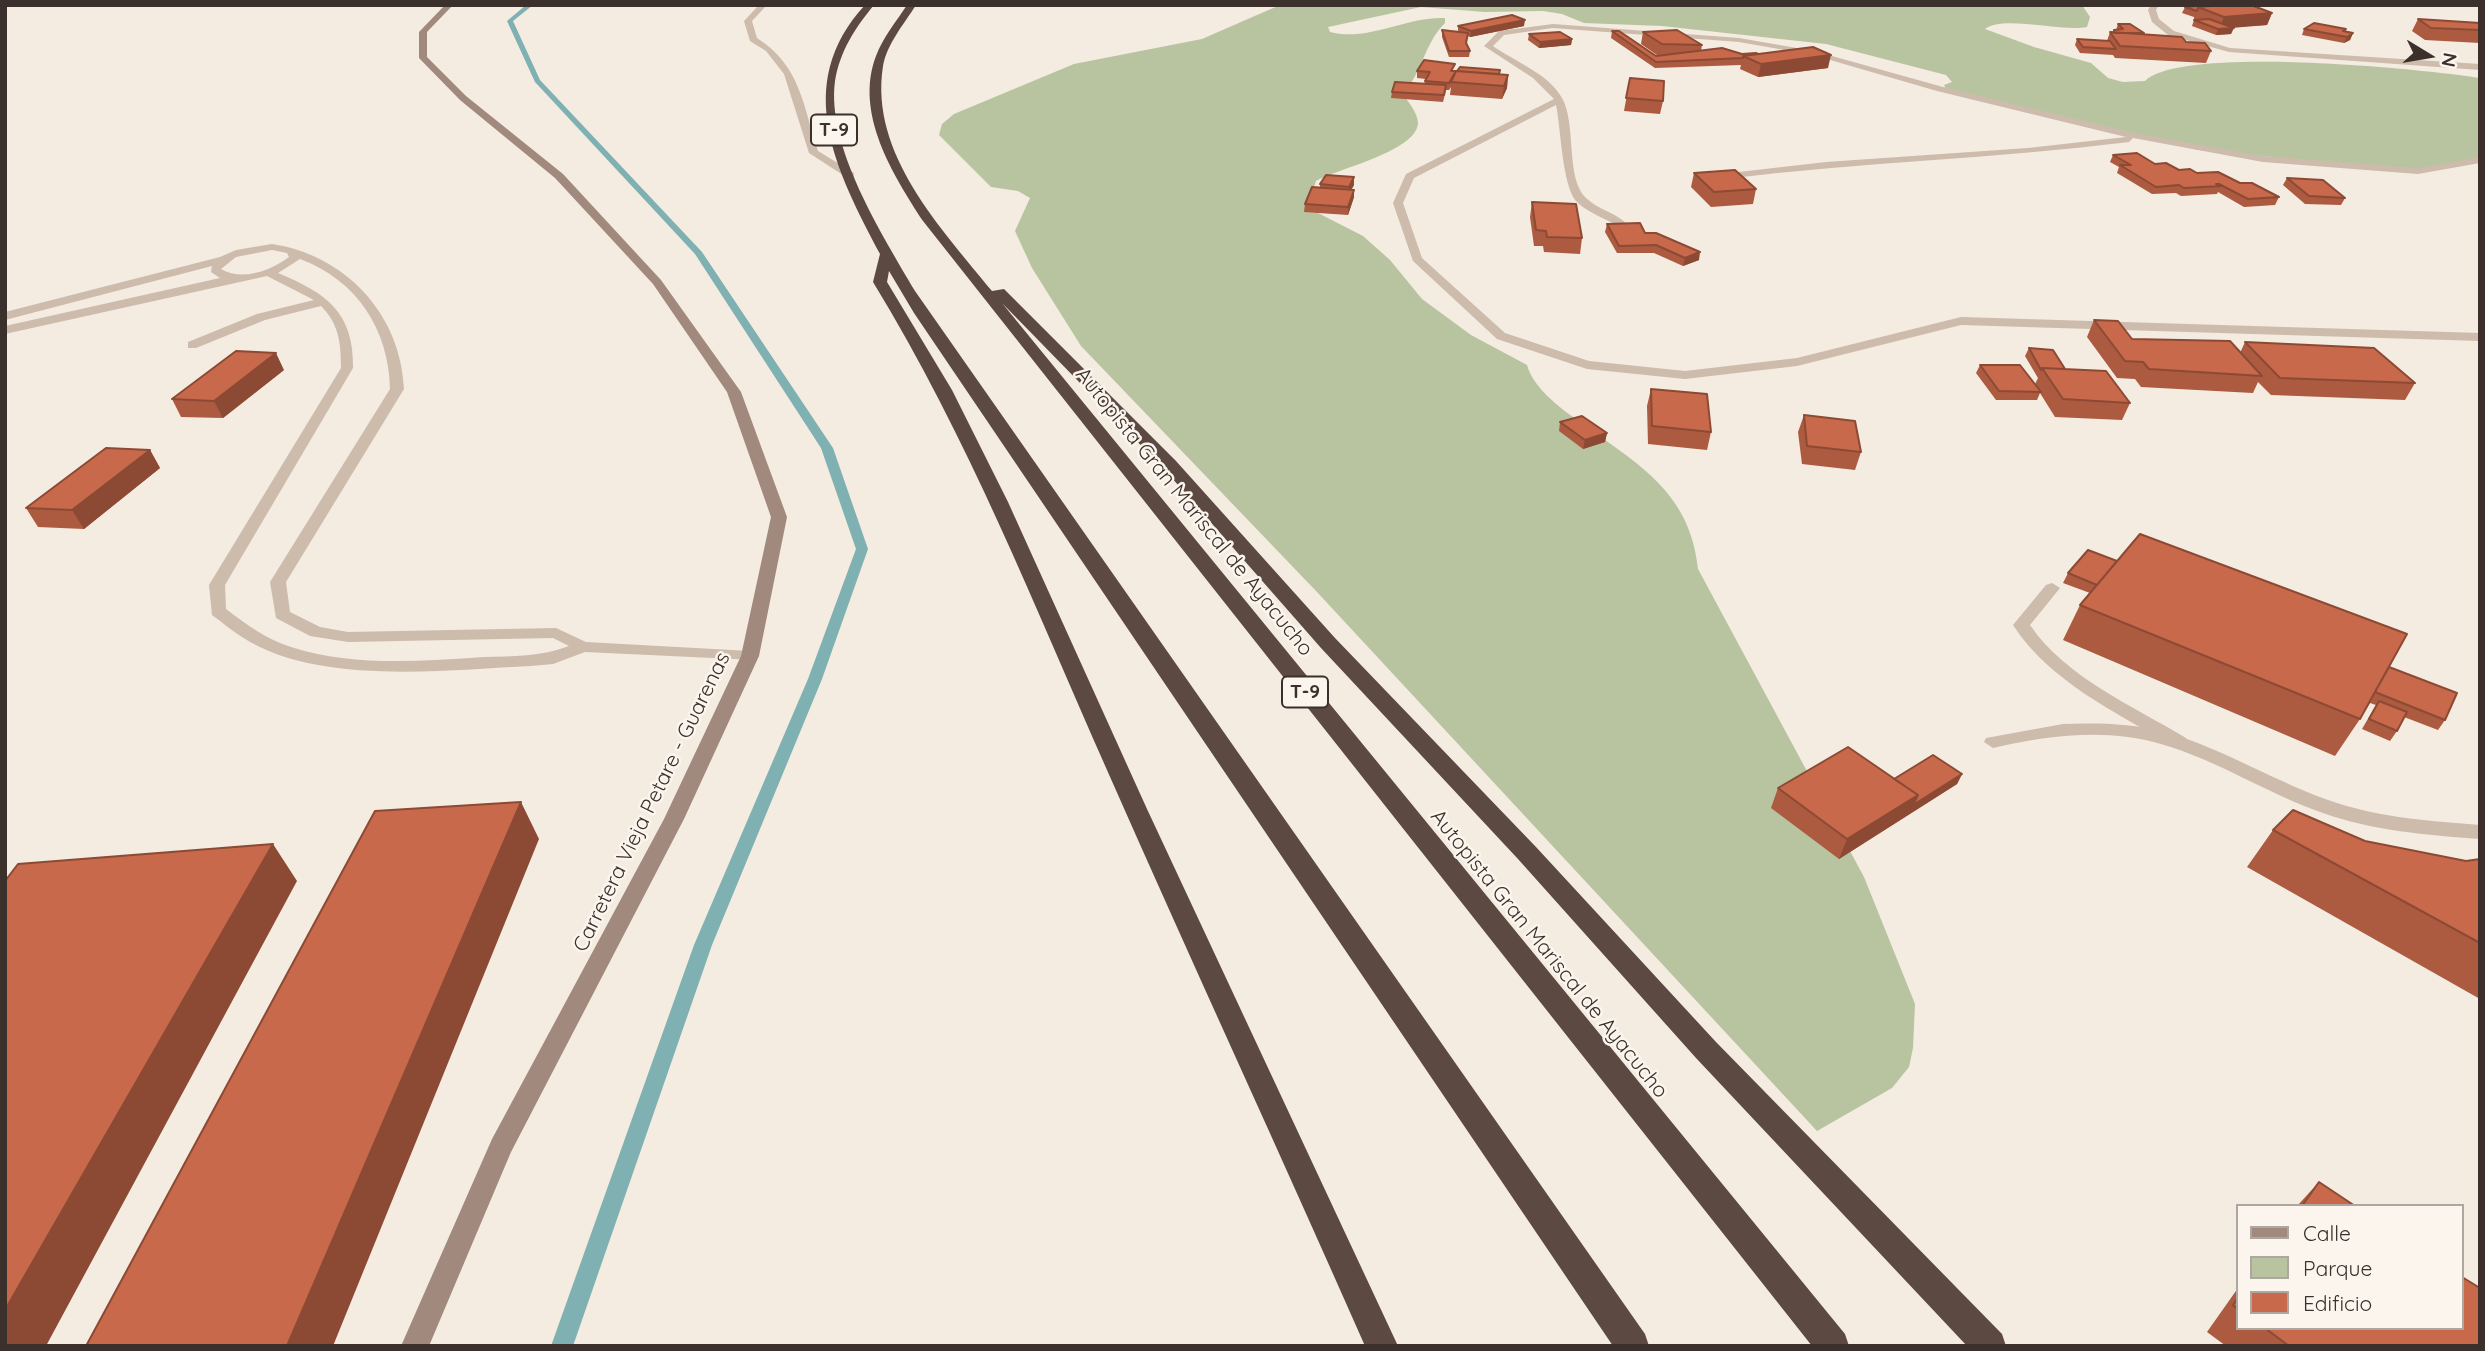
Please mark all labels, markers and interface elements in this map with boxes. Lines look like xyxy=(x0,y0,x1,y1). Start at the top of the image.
north arrow xyxy=(2394,21,2464,91)
text: N xyxy=(2437,51,2463,69)
road number: T-9 xyxy=(811,114,857,146)
street label: Autopista Gran Mariscal de Ayacucho xyxy=(1070,363,1318,661)
street label: Carretera Vieja Petare - Guarenas xyxy=(568,648,736,956)
road number: T-9 xyxy=(1282,677,1328,708)
street label: Autopista Gran Mariscal de Ayacucho xyxy=(1425,805,1673,1103)
legend xyxy=(2236,1204,2464,1330)
text: Calle xyxy=(2303,1220,2351,1246)
text: Parque xyxy=(2303,1255,2372,1281)
text: Edificio xyxy=(2303,1290,2372,1316)

